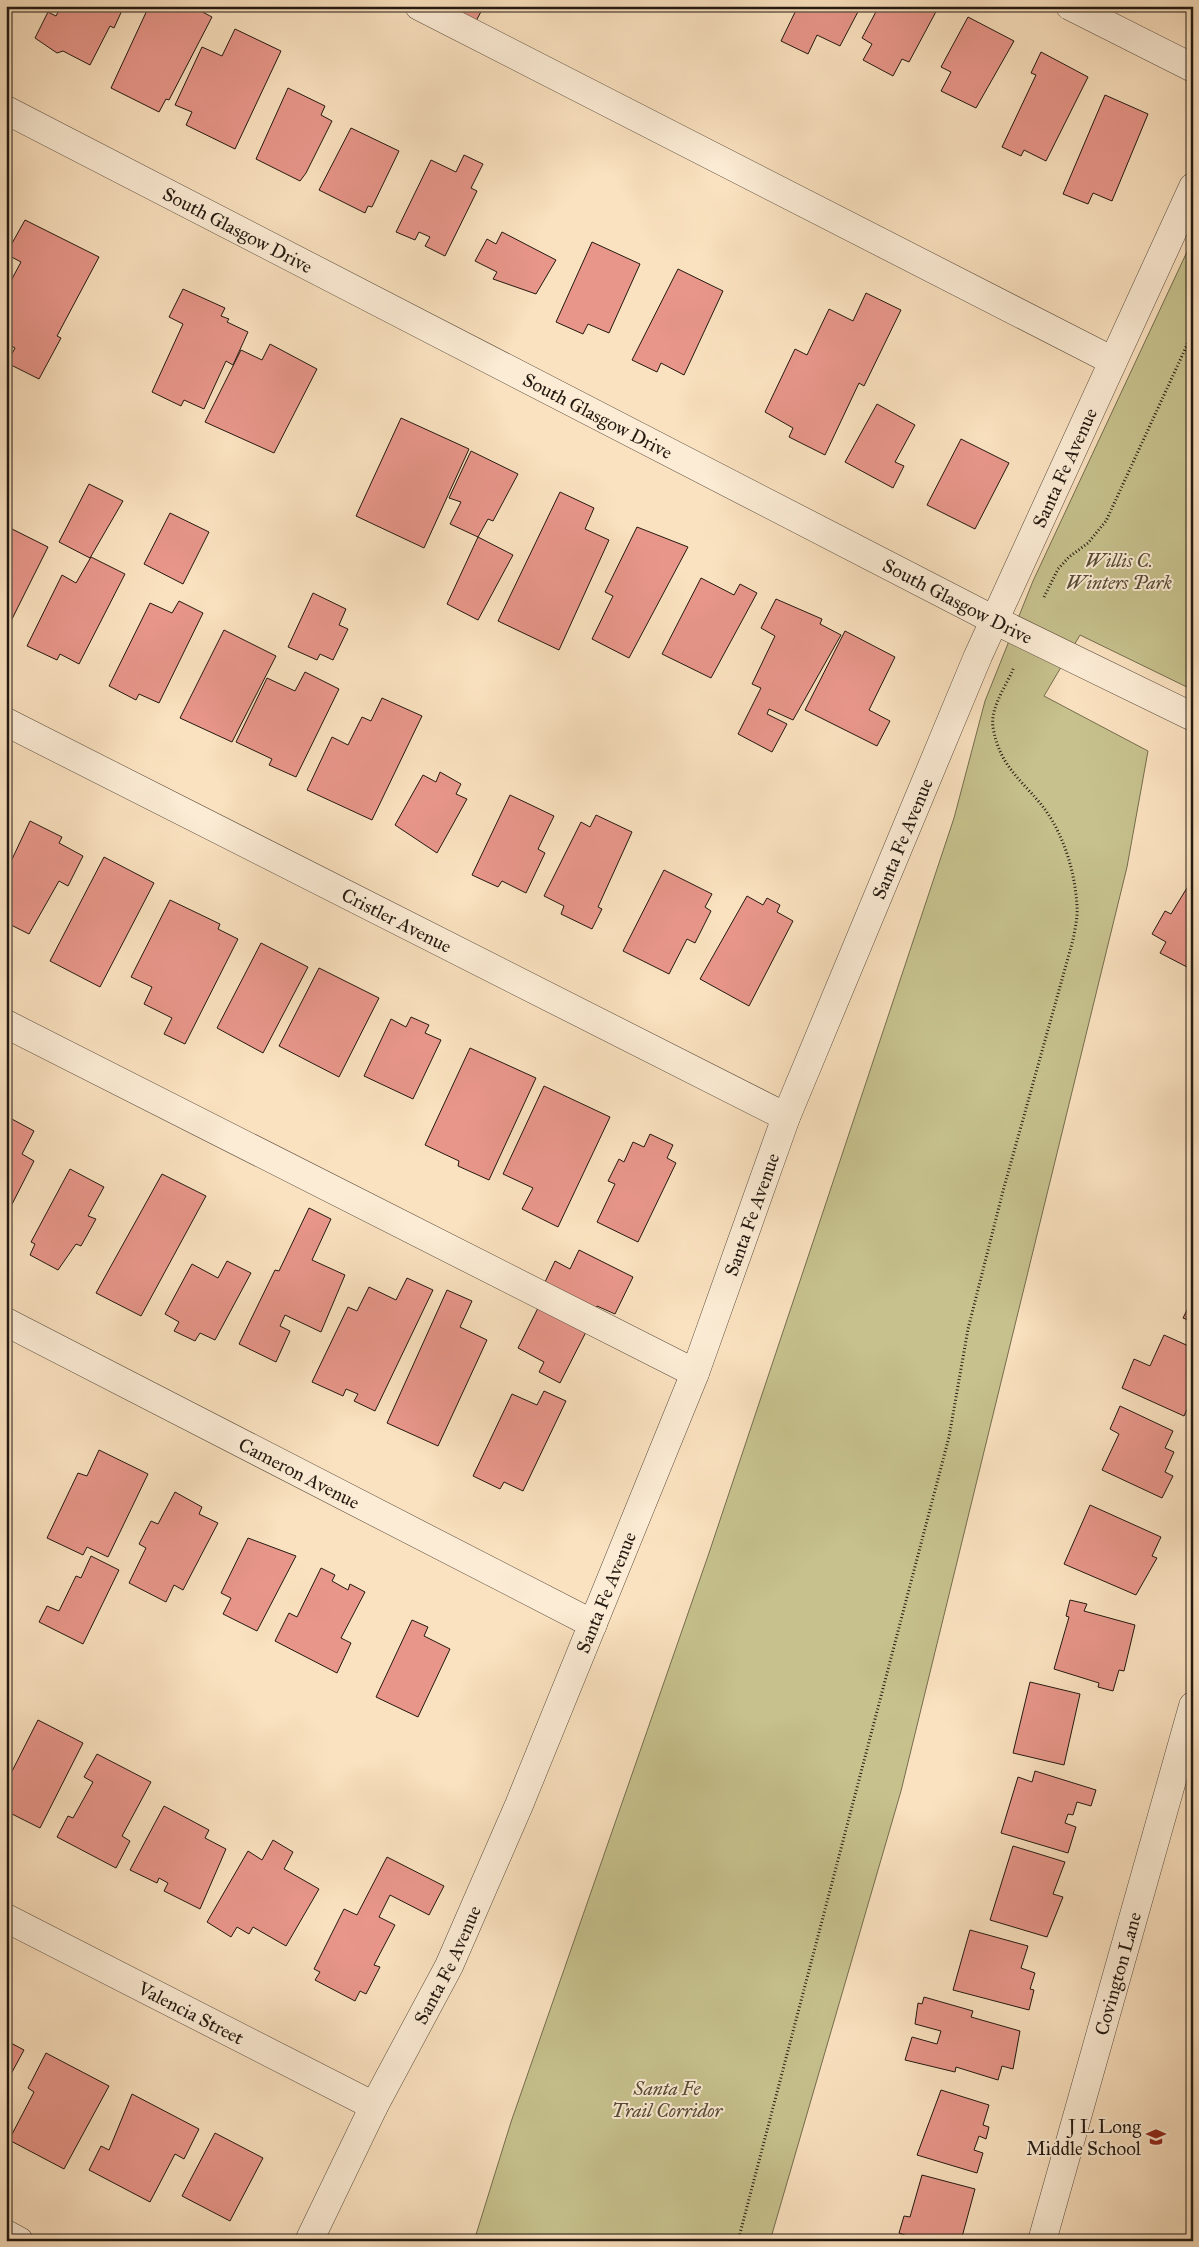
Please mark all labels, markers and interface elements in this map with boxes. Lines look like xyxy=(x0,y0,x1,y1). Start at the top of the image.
street label: South Glasgow Drive xyxy=(159,182,317,278)
street label: South Glasgow Drive xyxy=(519,367,677,464)
street label: Santa Fe Avenue xyxy=(1027,404,1102,531)
park label: Willis C. Winters Park xyxy=(1066,549,1173,594)
street label: South Glasgow Drive xyxy=(879,553,1037,649)
street label: Santa Fe Avenue xyxy=(867,774,937,903)
street label: Cristler Avenue xyxy=(338,882,456,957)
street label: Santa Fe Avenue xyxy=(719,1150,784,1279)
street label: Cameron Avenue xyxy=(235,1432,364,1514)
street label: Santa Fe Avenue xyxy=(571,1528,641,1656)
street label: Santa Fe Avenue xyxy=(409,1902,485,2028)
street label: Covington Lane xyxy=(1089,1909,1146,2038)
street label: Valencia Street xyxy=(134,1976,248,2049)
park label: Santa Fe Trail Corridor xyxy=(611,2077,724,2122)
place label: J L Long Middle School xyxy=(1026,2115,1142,2160)
school or university icon: J L Long Middle School xyxy=(1145,2126,1167,2148)

